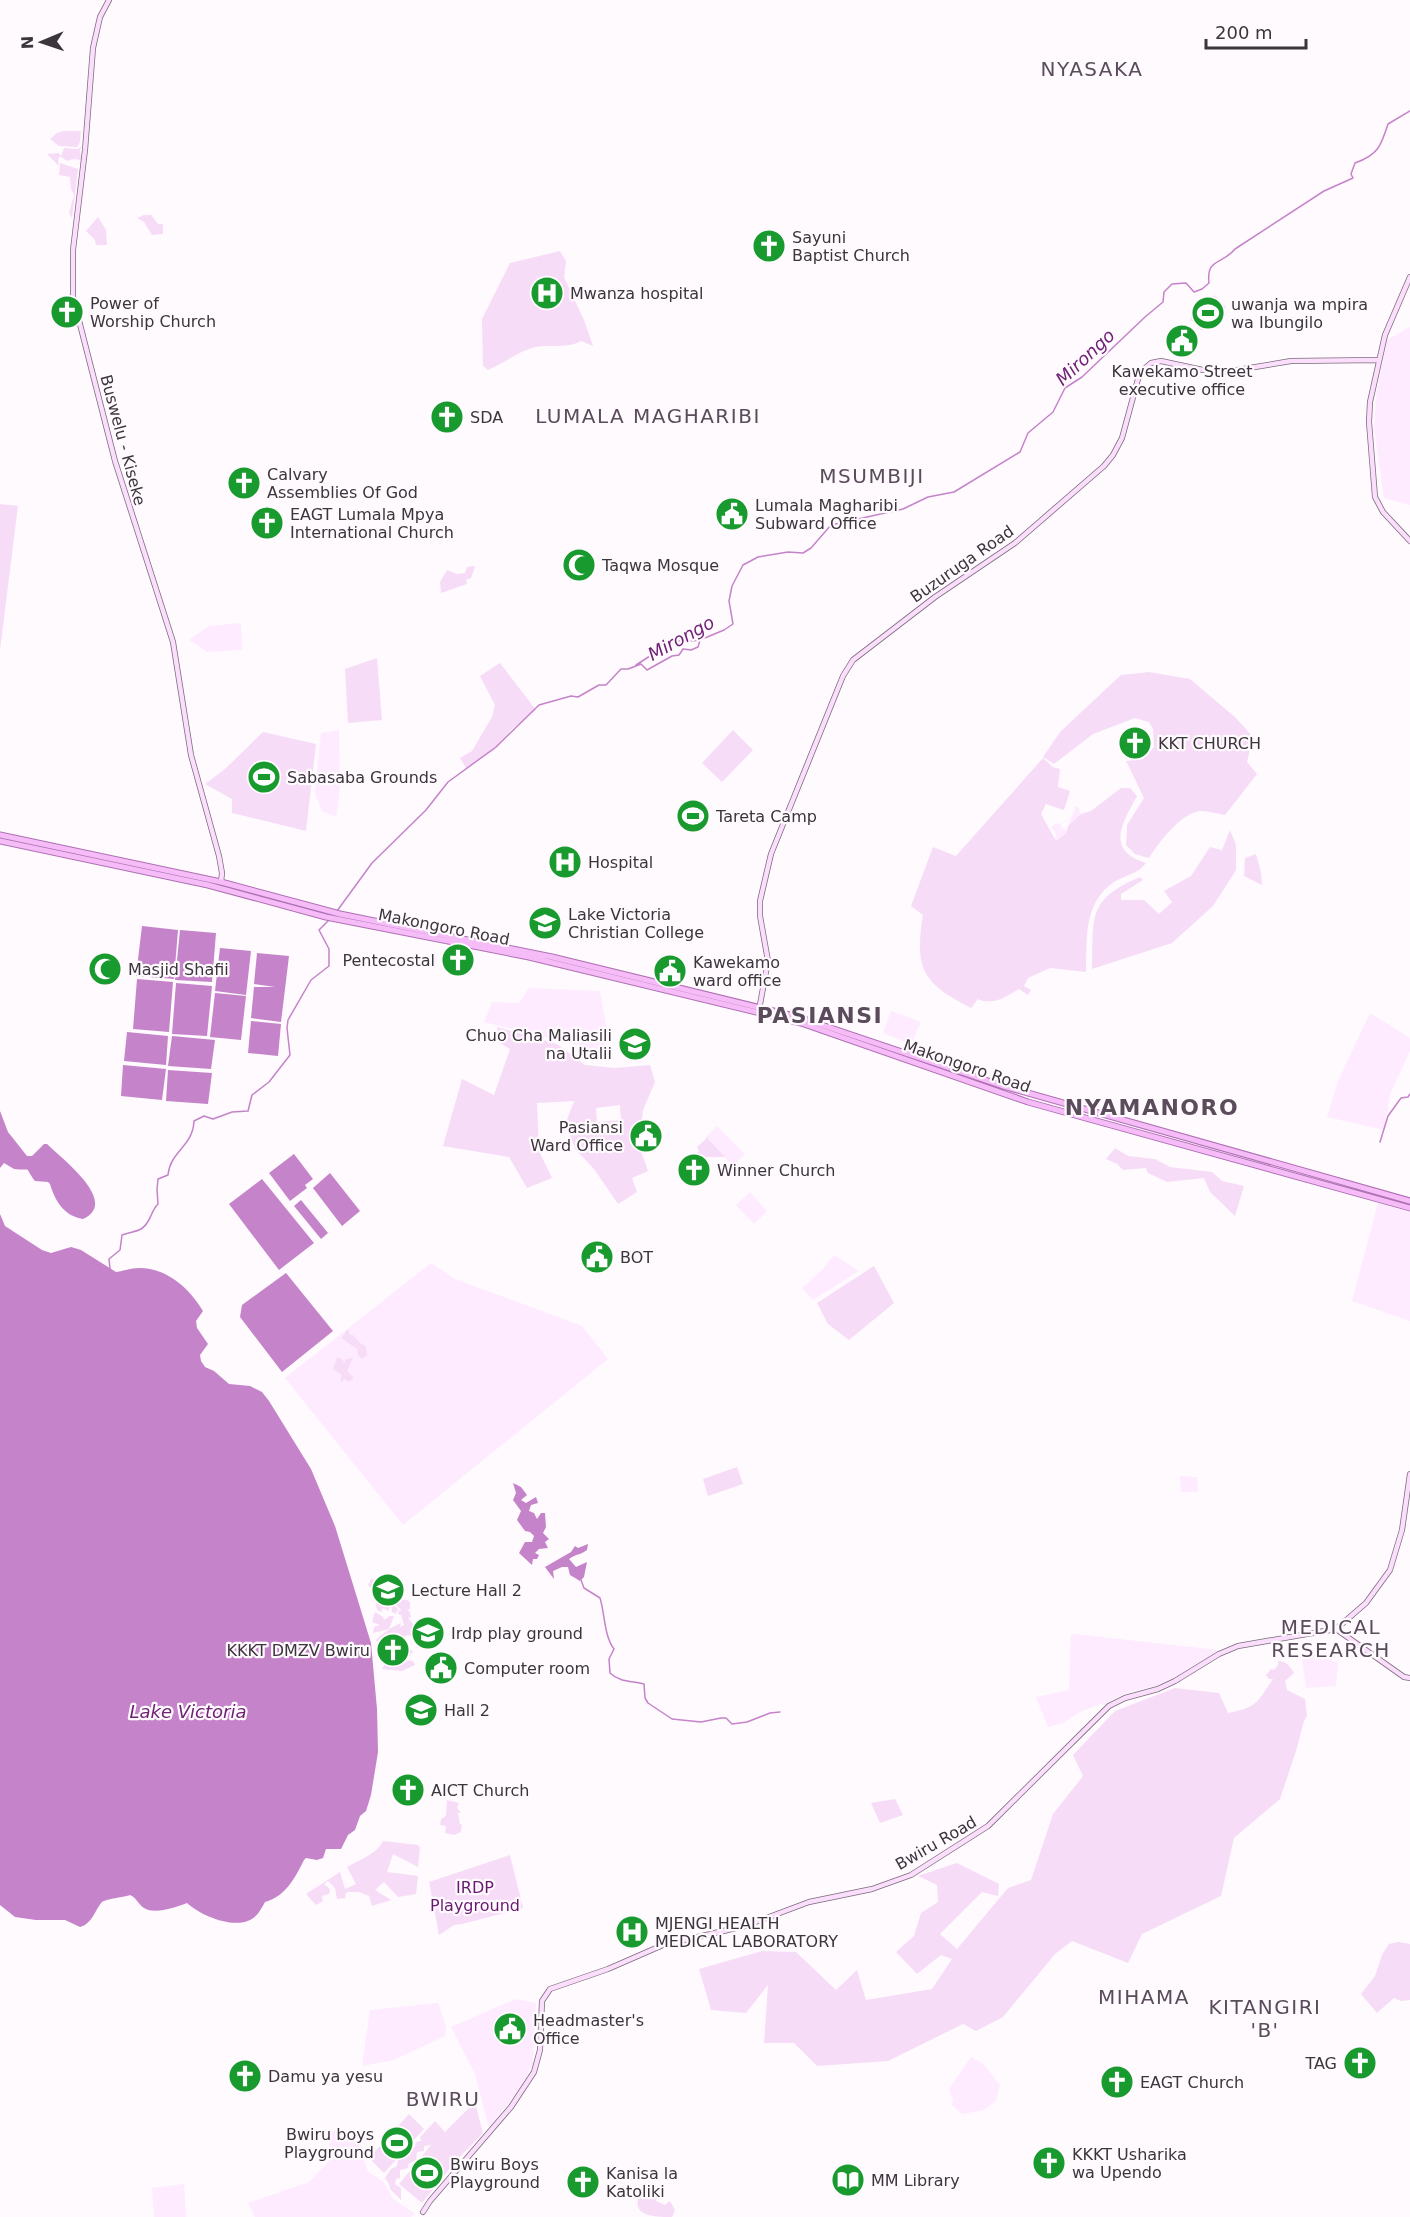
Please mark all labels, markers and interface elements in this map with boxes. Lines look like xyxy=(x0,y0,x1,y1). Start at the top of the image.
north arrow xyxy=(12,12,72,72)
scale bar xyxy=(1206,12,1306,50)
text: 200 m xyxy=(1215,22,1273,43)
text: N xyxy=(18,35,37,50)
district label: NYASAKA xyxy=(1041,57,1144,81)
church icon: Sayuni Baptist Church xyxy=(751,228,787,264)
place label: Sayuni Baptist Church xyxy=(792,228,910,265)
hospital icon: Mwanza hospital xyxy=(529,275,565,311)
place label: Mwanza hospital xyxy=(570,284,704,303)
church icon: Power of Worship Church xyxy=(49,294,85,330)
place label: Power of Worship Church xyxy=(90,294,216,331)
sports icon: uwanja wa mpira wa Ibungilo xyxy=(1190,295,1226,331)
place label: uwanja wa mpira wa Ibungilo xyxy=(1231,295,1368,332)
public building icon: Kawekamo Street executive office xyxy=(1164,323,1200,359)
water label: Mirongo xyxy=(1051,324,1119,390)
place label: Kawekamo Street executive office xyxy=(1112,362,1252,399)
street label: Buswelu - Kiseke xyxy=(96,373,150,507)
church icon: SDA xyxy=(429,399,465,435)
district label: LUMALA MAGHARIBI xyxy=(535,404,761,428)
place label: SDA xyxy=(470,408,503,427)
district label: MSUMBIJI xyxy=(819,464,925,488)
church icon: Calvary Assemblies Of God xyxy=(226,465,262,501)
place label: Calvary Assemblies Of God xyxy=(267,465,418,502)
public building icon: Lumala Magharibi Subward Office xyxy=(714,496,750,532)
place label: Lumala Magharibi Subward Office xyxy=(755,496,898,533)
church icon: EAGT Lumala Mpya International Church xyxy=(249,505,285,541)
place label: EAGT Lumala Mpya International Church xyxy=(290,505,454,542)
street label: Buzuruga Road xyxy=(907,521,1017,607)
mosque icon: Taqwa Mosque xyxy=(561,547,597,583)
place label: Taqwa Mosque xyxy=(601,556,719,575)
water label: Mirongo xyxy=(644,611,718,665)
church icon: KKT CHURCH xyxy=(1117,725,1153,761)
place label: KKT CHURCH xyxy=(1158,734,1261,753)
sports icon: Sabasaba Grounds xyxy=(246,759,282,795)
place label: Sabasaba Grounds xyxy=(287,768,437,787)
sports icon: Tareta Camp xyxy=(675,798,711,834)
place label: Tareta Camp xyxy=(715,807,817,826)
hospital icon: Hospital xyxy=(547,844,583,880)
place label: Hospital xyxy=(588,853,653,872)
street label: Makongoro Road xyxy=(377,905,511,949)
school or university icon: Lake Victoria Christian College xyxy=(527,905,563,941)
place label: Lake Victoria Christian College xyxy=(568,905,704,942)
church icon: Pentecostal xyxy=(440,942,476,978)
mosque icon: Masjid Shafii xyxy=(87,951,123,987)
place label: Pentecostal xyxy=(342,951,435,970)
public building icon: Kawekamo ward office xyxy=(652,953,688,989)
place label: Kawekamo ward office xyxy=(693,953,781,990)
place label: Masjid Shafii xyxy=(128,960,229,979)
district label: PASIANSI xyxy=(757,1003,883,1028)
place label: Chuo Cha Maliasili na Utalii xyxy=(465,1026,612,1063)
school or university icon: Chuo Cha Maliasili na Utalii xyxy=(617,1026,653,1062)
street label: Makongoro Road xyxy=(901,1035,1033,1097)
district label: NYAMANORO xyxy=(1065,1095,1239,1120)
place label: Pasiansi Ward Office xyxy=(530,1118,623,1155)
public building icon: Pasiansi Ward Office xyxy=(628,1118,664,1154)
church icon: Winner Church xyxy=(676,1152,712,1188)
place label: Winner Church xyxy=(717,1161,835,1180)
public building icon: BOT xyxy=(579,1239,615,1275)
place label: BOT xyxy=(620,1248,653,1267)
school or university icon: Lecture Hall 2 xyxy=(370,1572,406,1608)
place label: Lecture Hall 2 xyxy=(411,1581,522,1600)
school or university icon: Irdp play ground xyxy=(410,1615,446,1651)
district label: MEDICAL RESEARCH xyxy=(1271,1615,1391,1662)
place label: Irdp play ground xyxy=(451,1624,583,1643)
church icon: KKKT DMZV Bwiru xyxy=(375,1632,411,1668)
place label: KKKT DMZV Bwiru xyxy=(227,1641,370,1660)
public building icon: Computer room xyxy=(423,1650,459,1686)
place label: Computer room xyxy=(464,1659,590,1678)
school or university icon: Hall 2 xyxy=(403,1692,439,1728)
water label: Lake Victoria xyxy=(130,1701,247,1722)
place label: Hall 2 xyxy=(444,1701,490,1720)
church icon: AICT Church xyxy=(390,1772,426,1808)
place label: AICT Church xyxy=(431,1781,529,1800)
street label: Bwiru Road xyxy=(892,1812,980,1874)
park label: IRDP Playground xyxy=(430,1878,520,1915)
hospital icon: MJENGI HEALTH MEDICAL LABORATORY xyxy=(614,1914,650,1950)
place label: MJENGI HEALTH MEDICAL LABORATORY xyxy=(655,1914,838,1951)
district label: MIHAMA xyxy=(1098,1985,1190,2009)
district label: KITANGIRI 'B' xyxy=(1208,1995,1322,2042)
public building icon: Headmaster's Office xyxy=(492,2011,528,2047)
place label: Headmaster's Office xyxy=(533,2011,644,2048)
church icon: TAG xyxy=(1342,2045,1378,2081)
place label: TAG xyxy=(1304,2054,1337,2073)
church icon: Damu ya yesu xyxy=(227,2058,263,2094)
church icon: EAGT Church xyxy=(1099,2064,1135,2100)
place label: Damu ya yesu xyxy=(268,2067,383,2086)
place label: EAGT Church xyxy=(1140,2073,1244,2092)
district label: BWIRU xyxy=(406,2087,480,2111)
place label: Bwiru boys Playground xyxy=(284,2125,374,2162)
sports icon: Bwiru boys Playground xyxy=(379,2125,415,2161)
church icon: KKKT Usharika wa Upendo xyxy=(1031,2145,1067,2181)
place label: KKKT Usharika wa Upendo xyxy=(1072,2145,1187,2182)
sports icon: Bwiru Boys Playground xyxy=(409,2155,445,2191)
place label: Bwiru Boys Playground xyxy=(450,2155,540,2192)
library icon: MM Library xyxy=(830,2162,866,2198)
church icon: Kanisa la Katoliki xyxy=(565,2164,601,2200)
place label: Kanisa la Katoliki xyxy=(606,2164,678,2201)
place label: MM Library xyxy=(871,2171,960,2190)

